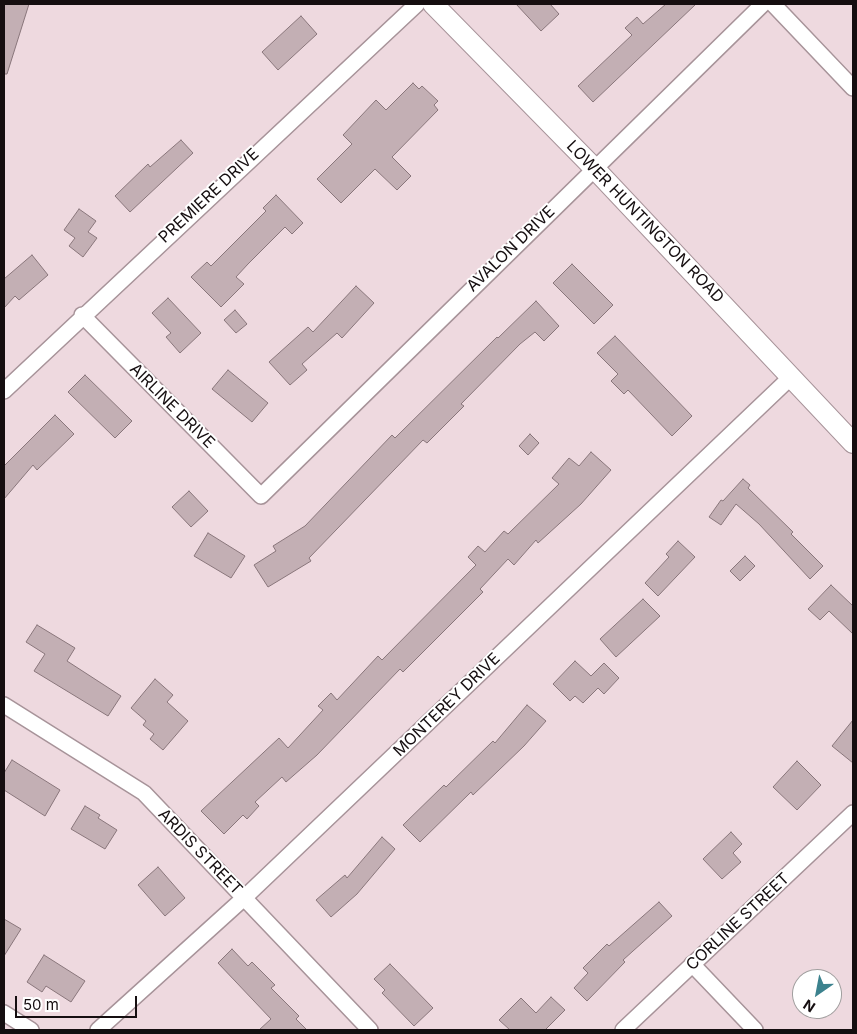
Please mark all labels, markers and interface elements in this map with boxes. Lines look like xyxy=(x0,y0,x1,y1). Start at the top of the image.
street label: LOWER HUNTINGTON ROAD xyxy=(562,137,728,307)
street label: PREMIERE DRIVE xyxy=(155,145,263,247)
street label: AVALON DRIVE xyxy=(463,202,559,296)
street label: AIRLINE DRIVE xyxy=(126,360,218,452)
street label: MONTEREY DRIVE xyxy=(390,649,504,761)
street label: ARDIS STREET xyxy=(154,805,246,899)
street label: CORLINE STREET xyxy=(682,869,794,975)
north arrow xyxy=(792,969,842,1019)
scale bar xyxy=(18,986,140,1018)
text: 50 m xyxy=(23,995,59,1014)
text: N xyxy=(800,996,818,1016)

